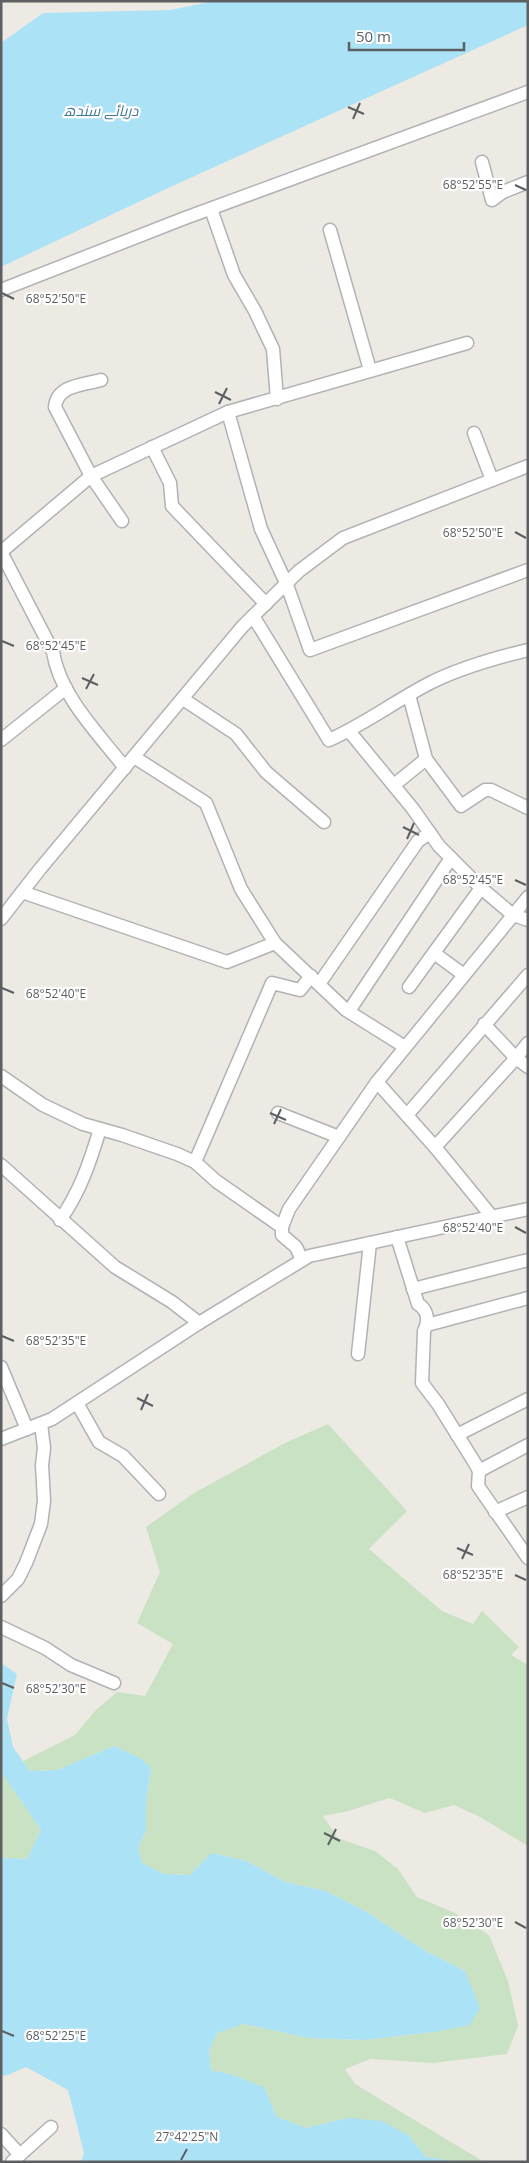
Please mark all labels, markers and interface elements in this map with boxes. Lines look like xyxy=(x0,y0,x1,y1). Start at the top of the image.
scale bar xyxy=(349,20,464,52)
text: 50 m xyxy=(356,26,391,46)
water label: دریائے سندھ xyxy=(64,100,139,120)
text: 68°52'55"E xyxy=(443,176,503,193)
text: 68°52'50"E xyxy=(26,290,86,307)
text: 68°52'50"E xyxy=(443,524,503,541)
text: 68°52'45"E xyxy=(26,637,86,654)
text: 68°52'45"E xyxy=(443,871,503,888)
text: 68°52'40"E xyxy=(26,985,86,1002)
text: 68°52'40"E xyxy=(443,1219,503,1236)
text: 68°52'35"E xyxy=(26,1332,86,1349)
text: 68°52'35"E xyxy=(443,1566,503,1583)
text: 68°52'30"E xyxy=(26,1680,86,1697)
text: 68°52'30"E xyxy=(443,1914,503,1931)
text: 68°52'25"E xyxy=(26,2027,86,2044)
text: 27°42'25"N xyxy=(156,2128,218,2145)

